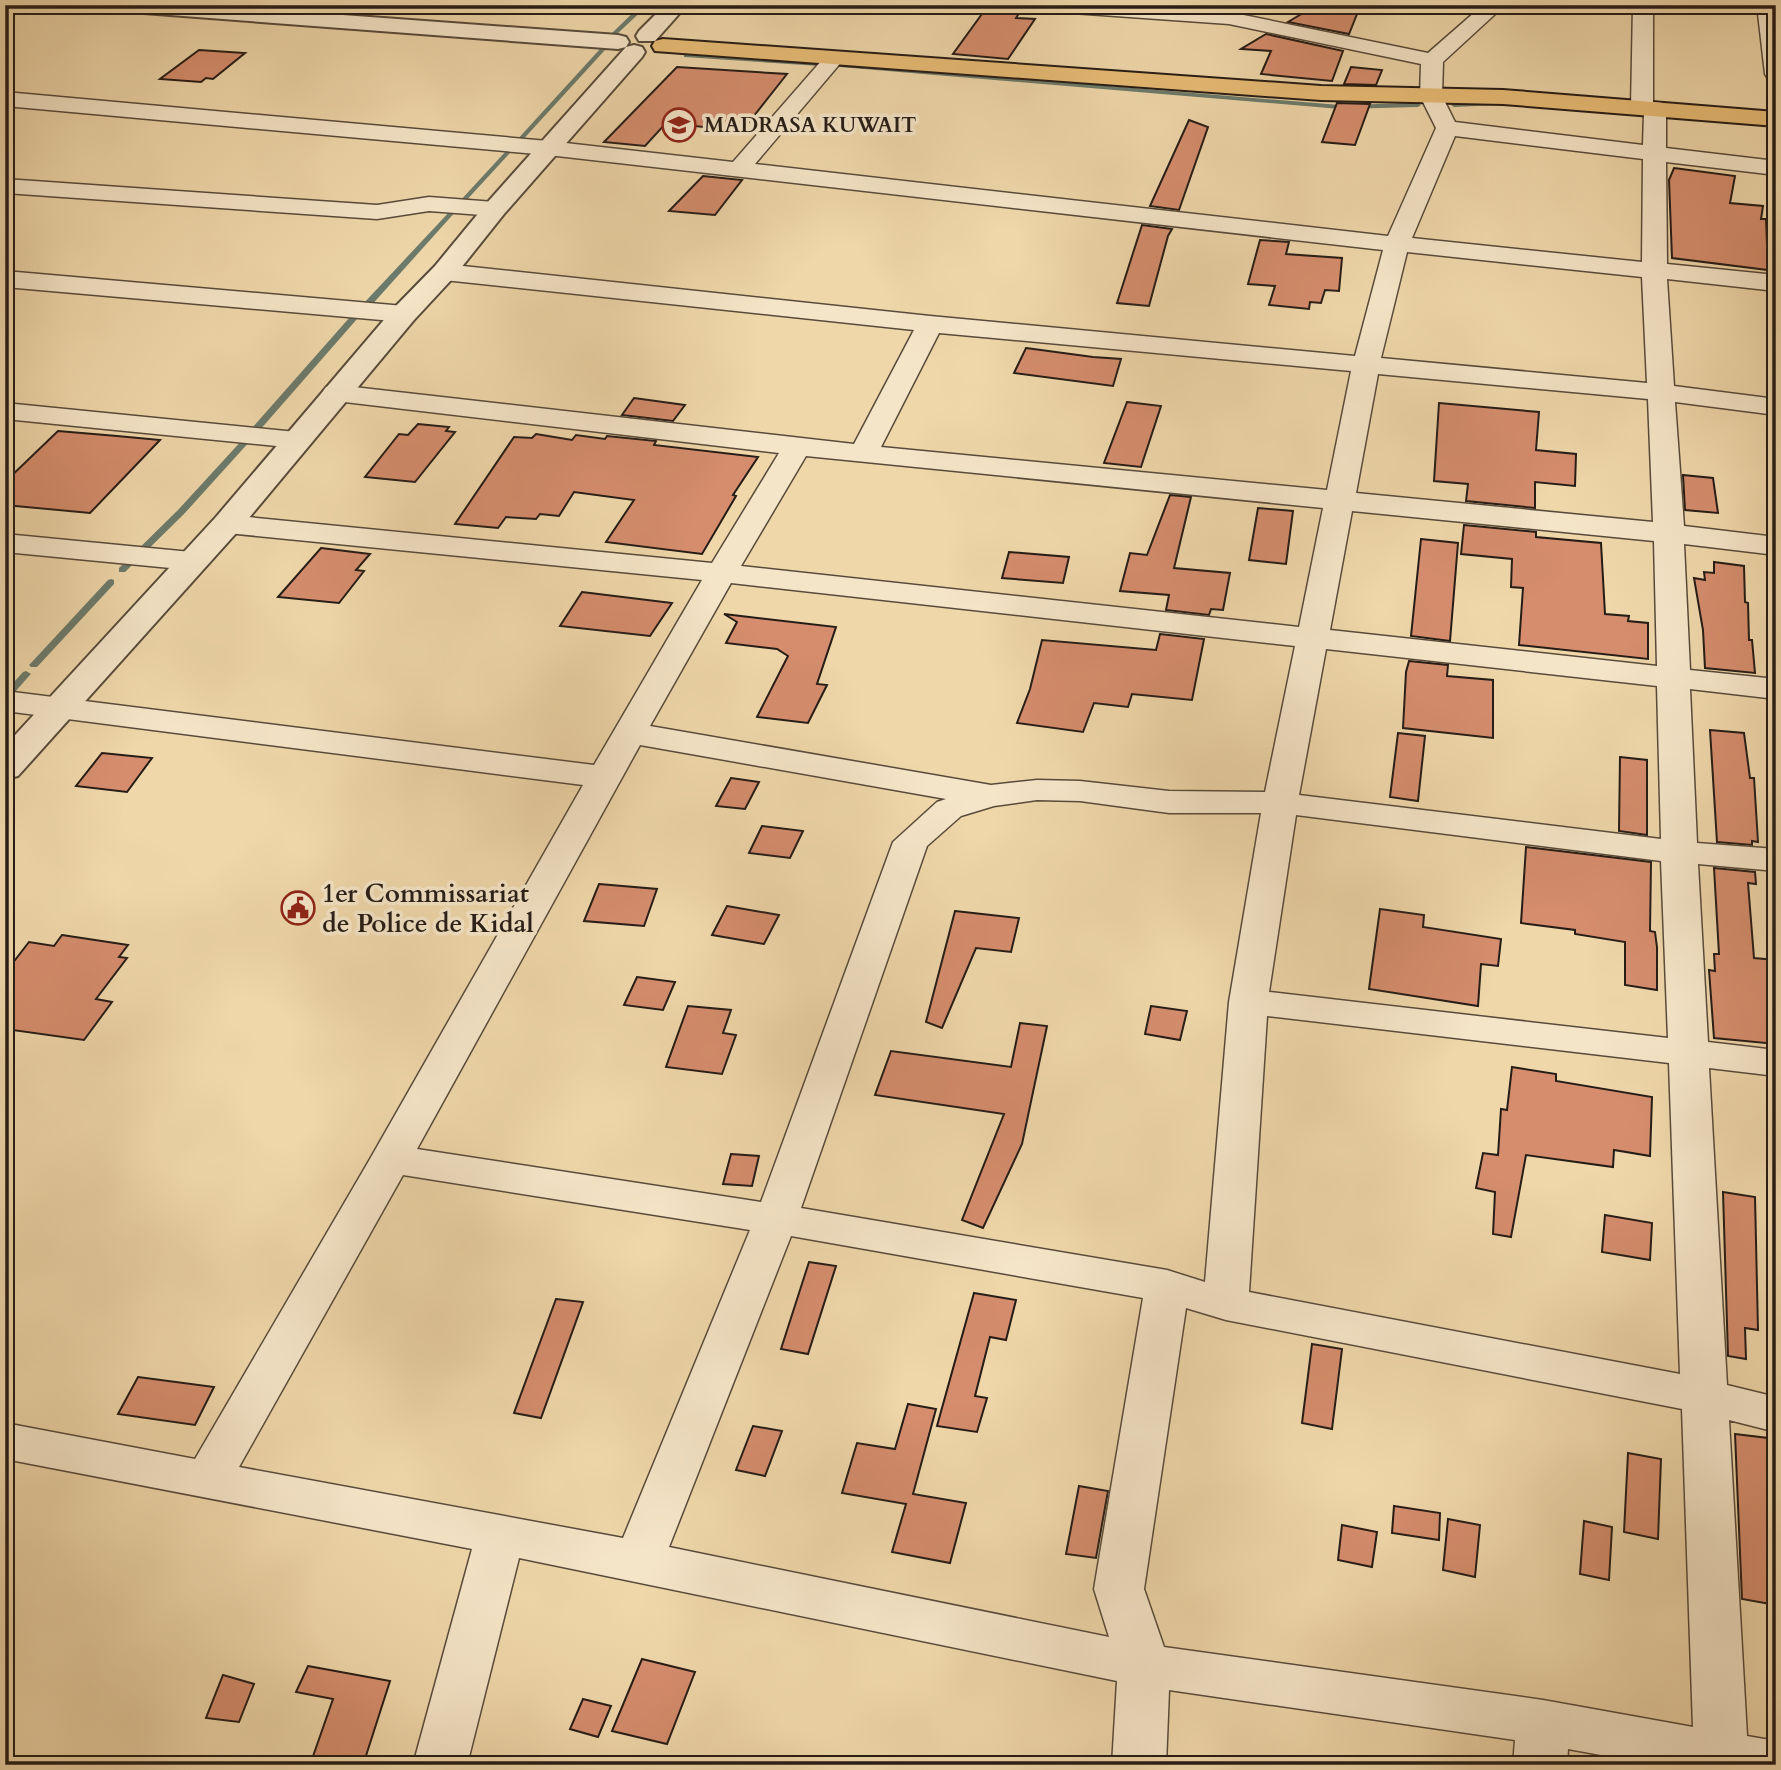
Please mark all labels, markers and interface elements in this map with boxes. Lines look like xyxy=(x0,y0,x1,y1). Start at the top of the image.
school or university icon: MADRASA KUWAIT xyxy=(660,106,698,144)
place label: MADRASA KUWAIT xyxy=(704,111,916,140)
place label: 1er Commissariat de Police de Kidal xyxy=(322,876,534,941)
public building icon: 1er Commissariat de Police de Kidal xyxy=(279,889,317,927)

